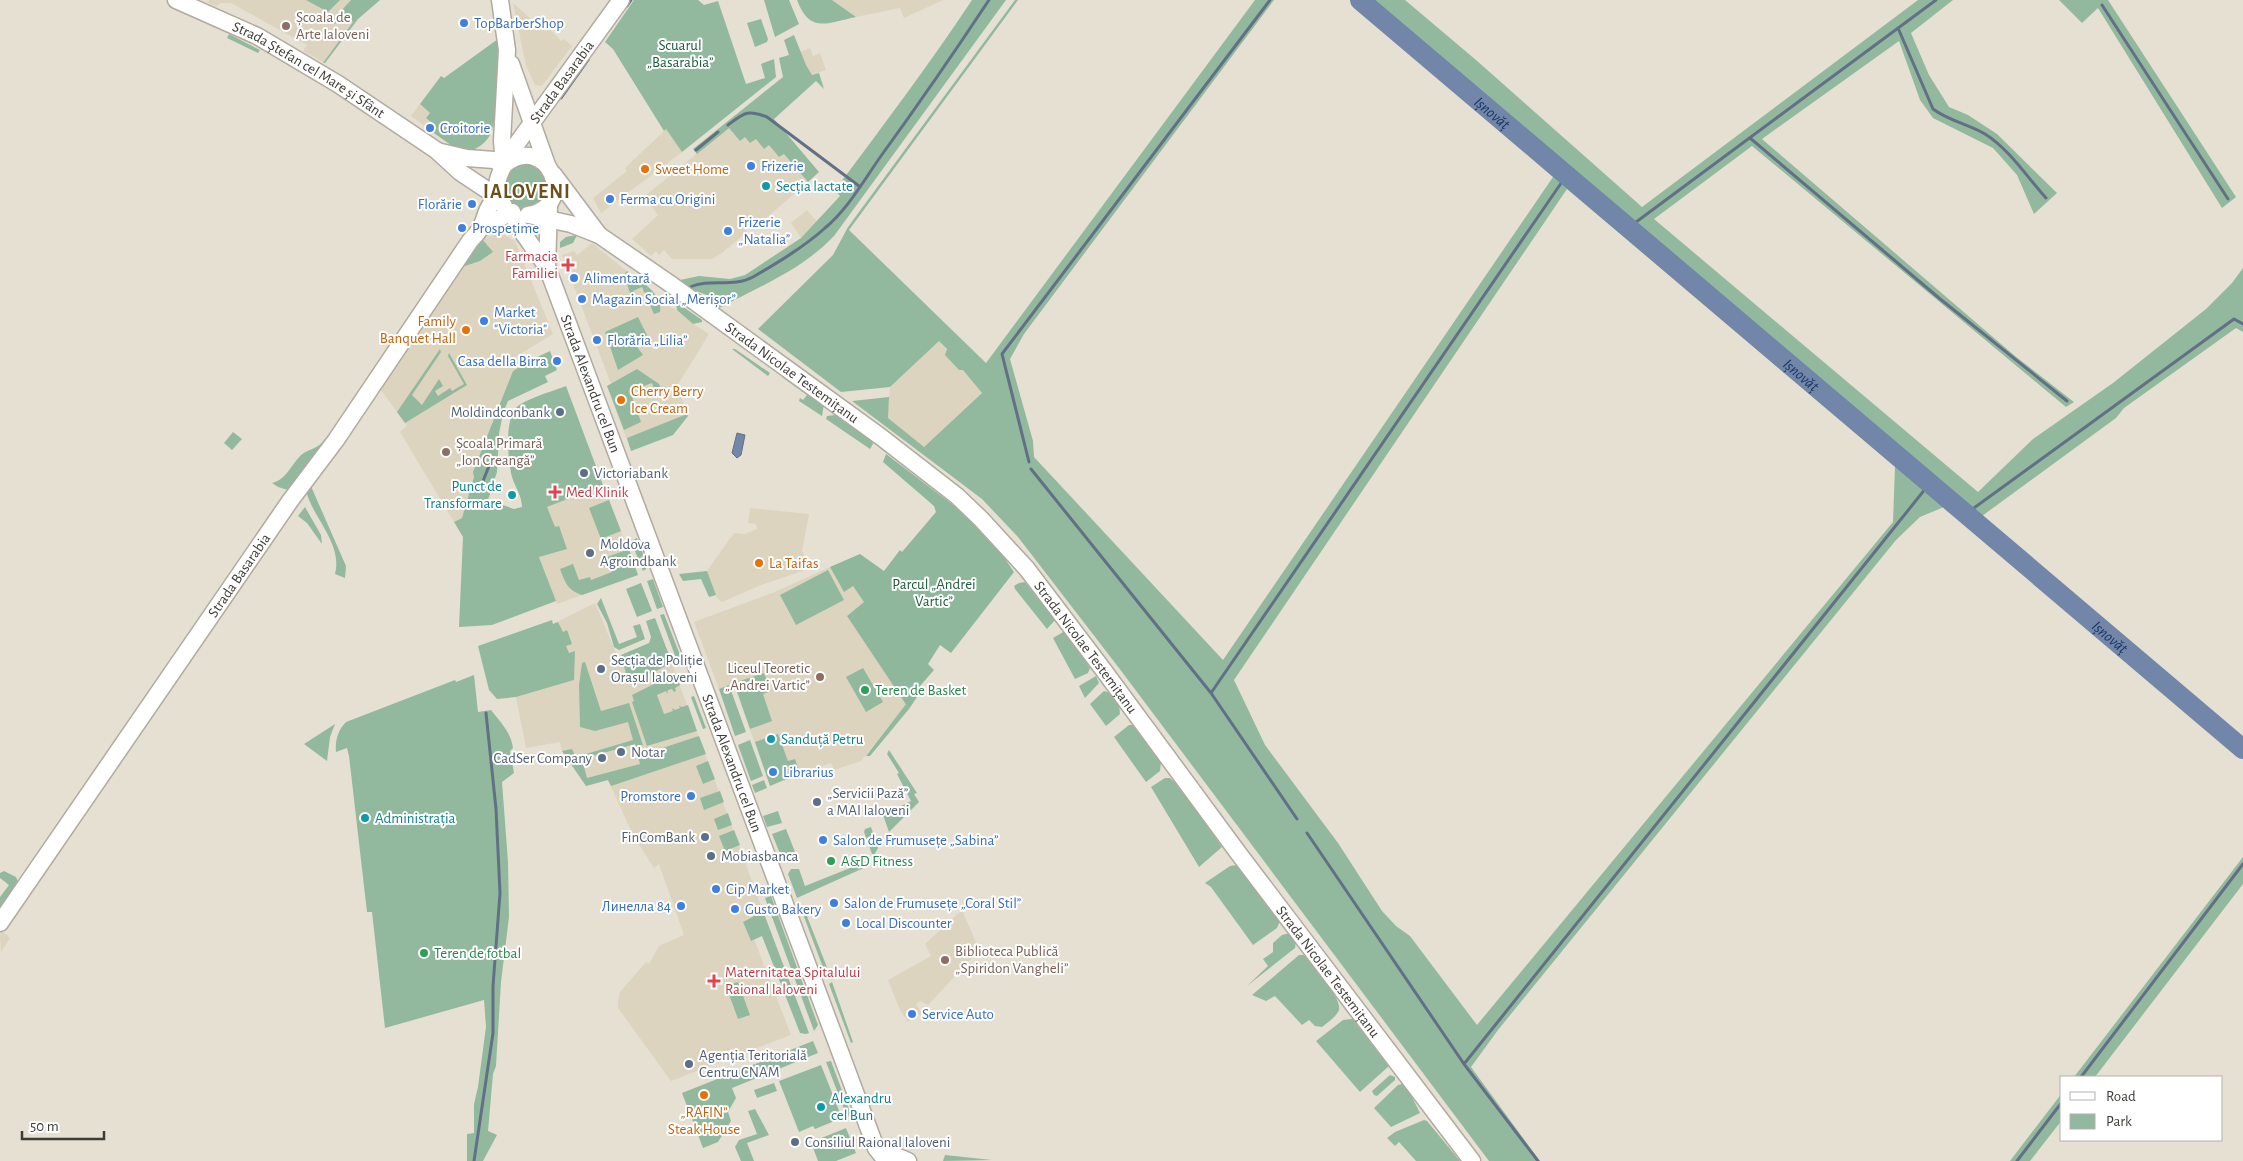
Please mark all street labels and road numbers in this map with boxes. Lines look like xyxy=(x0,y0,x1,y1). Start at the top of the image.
street label: Strada Ștefan cel Mare și Sfânt xyxy=(230,19,387,121)
street label: Strada Basarabia xyxy=(527,38,597,126)
street label: Strada Alexandru cel Bun xyxy=(558,313,623,455)
street label: Strada Nicolae Testemițanu xyxy=(722,319,861,426)
street label: Strada Basarabia xyxy=(205,531,273,620)
street label: Strada Nicolae Testemițanu xyxy=(1031,579,1140,716)
street label: Strada Alexandru cel Bun xyxy=(699,692,764,834)
street label: Strada Nicolae Testemițanu xyxy=(1273,903,1383,1041)

